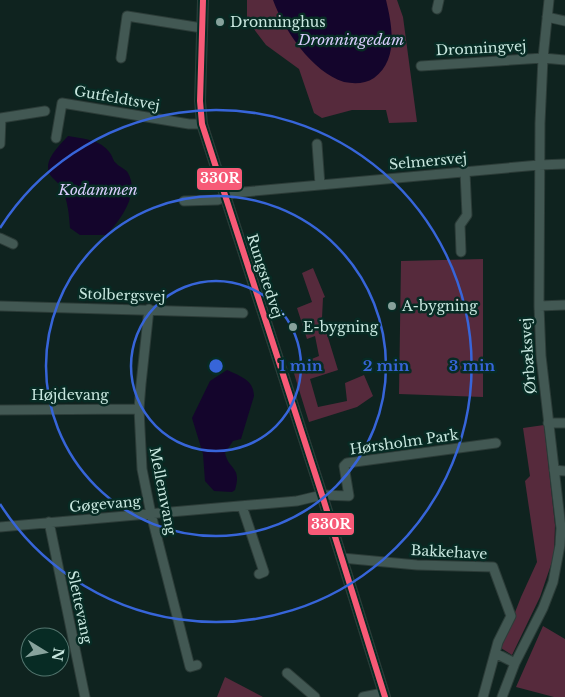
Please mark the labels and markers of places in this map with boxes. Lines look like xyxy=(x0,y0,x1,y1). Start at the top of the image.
place label: Dronninghus xyxy=(230,13,326,31)
marker: Dronninghus xyxy=(214,16,226,28)
place label: A-bygning xyxy=(401,297,478,315)
marker: A-bygning xyxy=(386,300,398,312)
place label: E-bygning xyxy=(303,318,379,336)
marker: E-bygning xyxy=(287,321,299,333)
centre of rings xyxy=(207,357,225,375)

